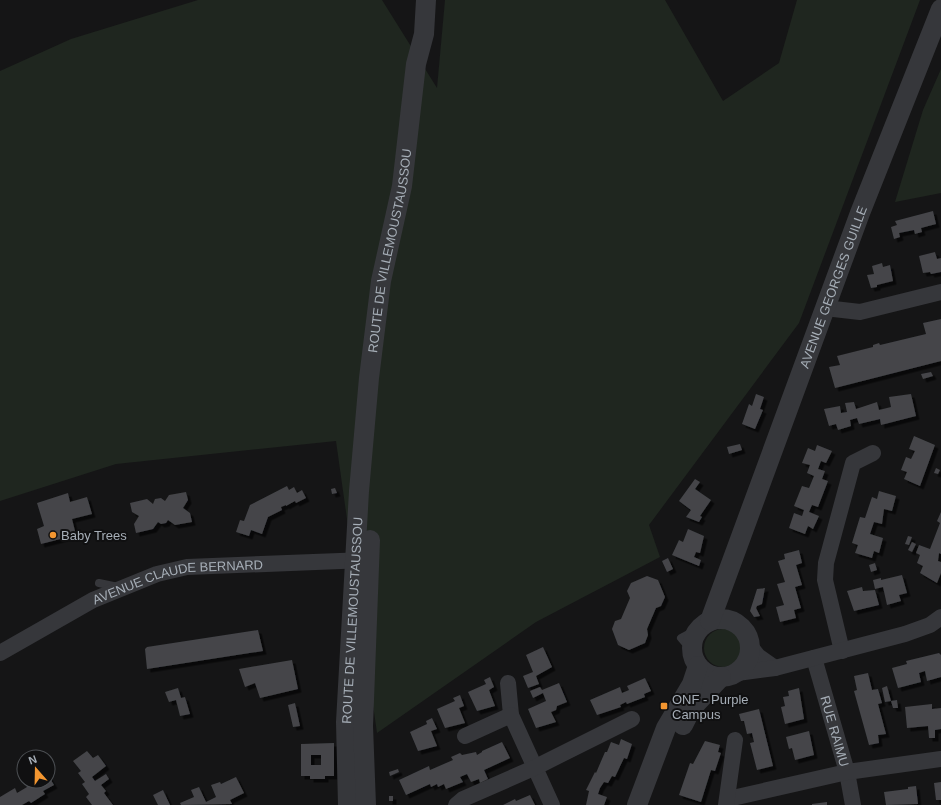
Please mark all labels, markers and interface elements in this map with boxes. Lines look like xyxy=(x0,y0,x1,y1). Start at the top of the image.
street label: ROUTE DE VILLEMOUSTAUSSOU xyxy=(365,148,414,354)
street label: AVENUE GEORGES GUILLE xyxy=(796,203,870,370)
street label: ROUTE DE VILLEMOUSTAUSSOU xyxy=(338,516,365,724)
place label: Baby Trees xyxy=(61,528,127,543)
marker: Baby Trees xyxy=(48,530,58,540)
street label: AVENUE CLAUDE BERNARD xyxy=(90,557,263,607)
place label: ONF - Purple Campus xyxy=(672,692,749,722)
street label: RUE RAIMU xyxy=(818,694,852,768)
marker: ONF - Purple Campus xyxy=(659,701,669,711)
north arrow xyxy=(16,749,56,789)
text: N xyxy=(27,753,38,767)

